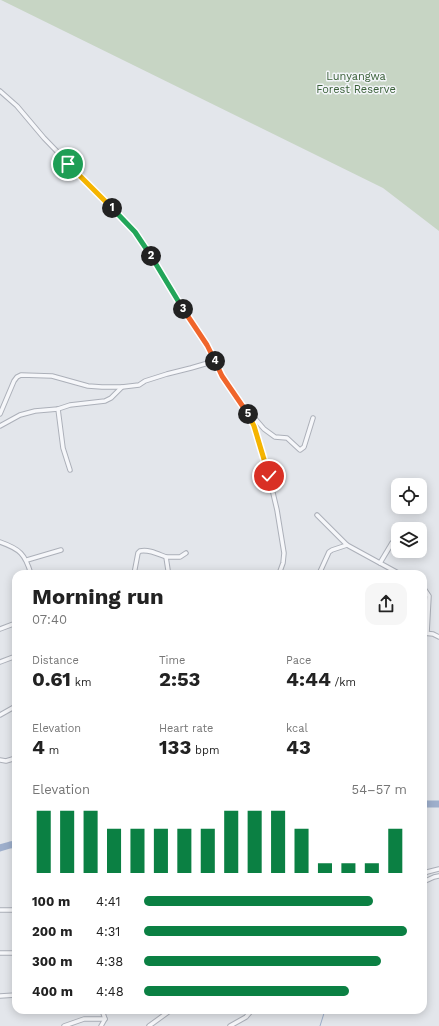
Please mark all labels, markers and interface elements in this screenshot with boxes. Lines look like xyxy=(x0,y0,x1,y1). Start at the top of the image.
park label: Lunyangwa Forest Reserve xyxy=(316,70,396,96)
pin xyxy=(51,147,85,181)
icon: arrive xyxy=(57,153,79,175)
pin: 1 xyxy=(102,198,122,218)
text: 1 xyxy=(110,201,114,214)
pin: 2 xyxy=(141,246,161,266)
text: 2 xyxy=(148,249,154,262)
pin: 3 xyxy=(173,299,193,319)
text: 3 xyxy=(180,302,186,315)
pin: 4 xyxy=(205,351,225,371)
text: 4 xyxy=(211,354,219,367)
pin: 5 xyxy=(238,404,258,424)
text: 5 xyxy=(245,407,251,420)
pin xyxy=(252,459,286,493)
icon: check xyxy=(258,465,280,487)
map controls xyxy=(391,478,427,558)
button: locate xyxy=(391,478,427,514)
button: layers xyxy=(391,522,427,558)
button: share xyxy=(365,583,407,625)
text: Morning run xyxy=(32,584,164,609)
text: 07:40 xyxy=(32,612,67,627)
text: Distance xyxy=(32,654,79,667)
text: Time xyxy=(159,654,185,667)
text: Pace xyxy=(286,654,311,667)
text: 0.61 xyxy=(32,667,71,691)
text: 2:53 xyxy=(159,667,200,691)
text: 4:44 xyxy=(286,667,331,691)
text: km xyxy=(71,676,91,689)
text: /km xyxy=(331,676,356,689)
text: Elevation xyxy=(32,722,81,735)
text: Heart rate xyxy=(159,722,213,735)
text: kcal xyxy=(286,722,308,735)
text: 4 xyxy=(32,735,45,759)
text: 133 xyxy=(159,735,191,759)
text: 43 xyxy=(286,735,311,759)
text: m xyxy=(45,744,59,757)
text: bpm xyxy=(191,744,219,757)
text: Elevation xyxy=(32,782,90,797)
text: 54–57 m xyxy=(352,782,407,797)
text: 100 m xyxy=(32,894,70,909)
text: 4:41 xyxy=(96,894,121,909)
text: 200 m xyxy=(32,924,72,939)
text: 4:31 xyxy=(96,924,120,939)
text: 300 m xyxy=(32,954,72,969)
text: 4:38 xyxy=(96,954,123,969)
text: 400 m xyxy=(32,984,73,999)
text: 4:48 xyxy=(96,984,124,999)

